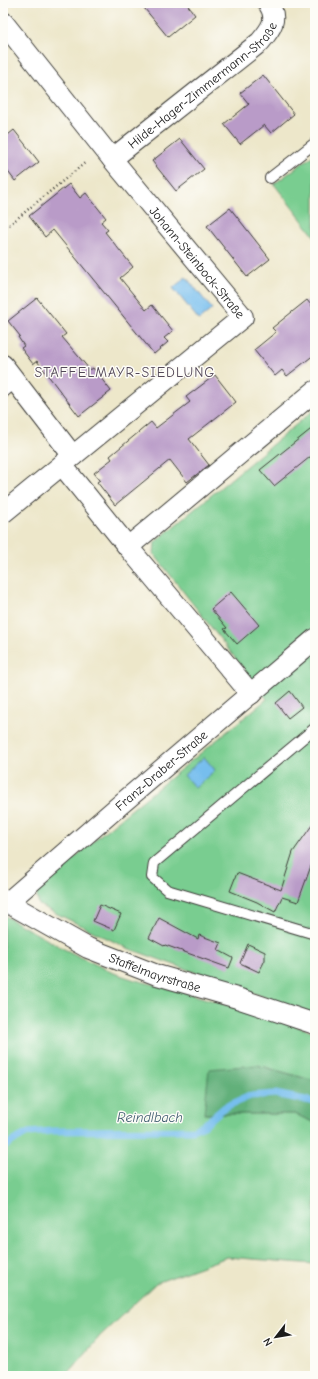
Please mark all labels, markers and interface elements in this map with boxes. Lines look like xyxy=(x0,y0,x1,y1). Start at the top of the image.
street label: Hilde-Hager-Zimmermann-Straße xyxy=(125,19,280,152)
street label: Johann-Steinbock-Straße xyxy=(146,203,248,322)
district label: STAFFELMAYR-SIEDLUNG xyxy=(35,364,215,381)
street label: Franz-Draber-Straße xyxy=(112,727,211,814)
street label: Staffelmayrstraße xyxy=(107,950,203,995)
water label: Reindlbach xyxy=(117,1109,183,1126)
north arrow xyxy=(256,1317,296,1357)
text: N xyxy=(260,1335,275,1348)

